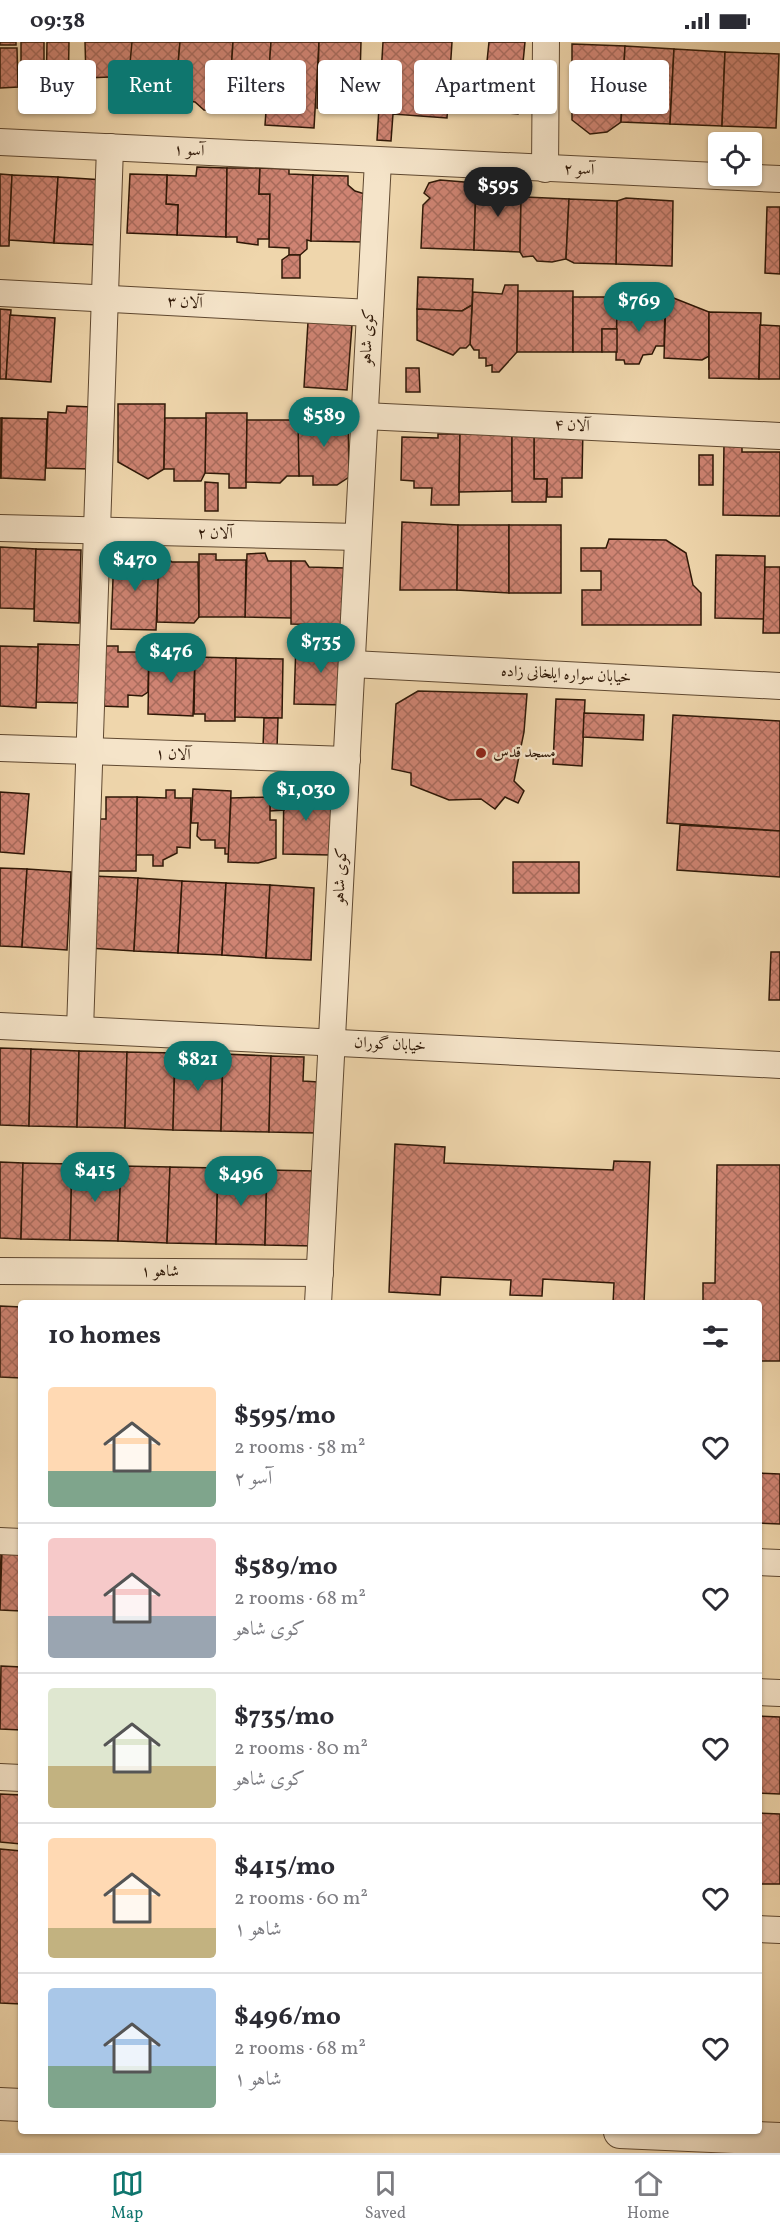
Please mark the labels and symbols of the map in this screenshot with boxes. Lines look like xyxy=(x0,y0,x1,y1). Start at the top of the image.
street label: آسو ۱ xyxy=(173,139,206,163)
street label: آسو ۲ xyxy=(563,158,596,182)
pin: $595 xyxy=(462,167,534,218)
pin: $769 xyxy=(603,282,675,333)
street label: آلان ۳ xyxy=(167,291,205,315)
street label: کوی شاهو xyxy=(355,308,380,368)
pin: $589 xyxy=(288,397,360,448)
street label: آلان ۴ xyxy=(554,414,592,438)
street label: آلان ۲ xyxy=(197,523,234,545)
pin: $470 xyxy=(99,541,171,592)
pin: $735 xyxy=(285,623,357,674)
pin: $476 xyxy=(135,633,207,684)
street label: خیابان سواره ایلخانی زاده xyxy=(500,661,632,689)
place label: مسجد قدس xyxy=(493,742,556,764)
street label: آلان ۱ xyxy=(155,743,193,767)
marker: مسجد قدس xyxy=(474,746,488,760)
pin: $1,030 xyxy=(257,771,355,822)
street label: کوی شاهو xyxy=(328,847,353,907)
street label: خیابان گوران xyxy=(353,1032,427,1058)
pin: $821 xyxy=(162,1041,234,1092)
pin: $415 xyxy=(59,1152,131,1203)
pin: $496 xyxy=(205,1156,277,1207)
street label: شاهو ۱ xyxy=(141,1261,179,1283)

